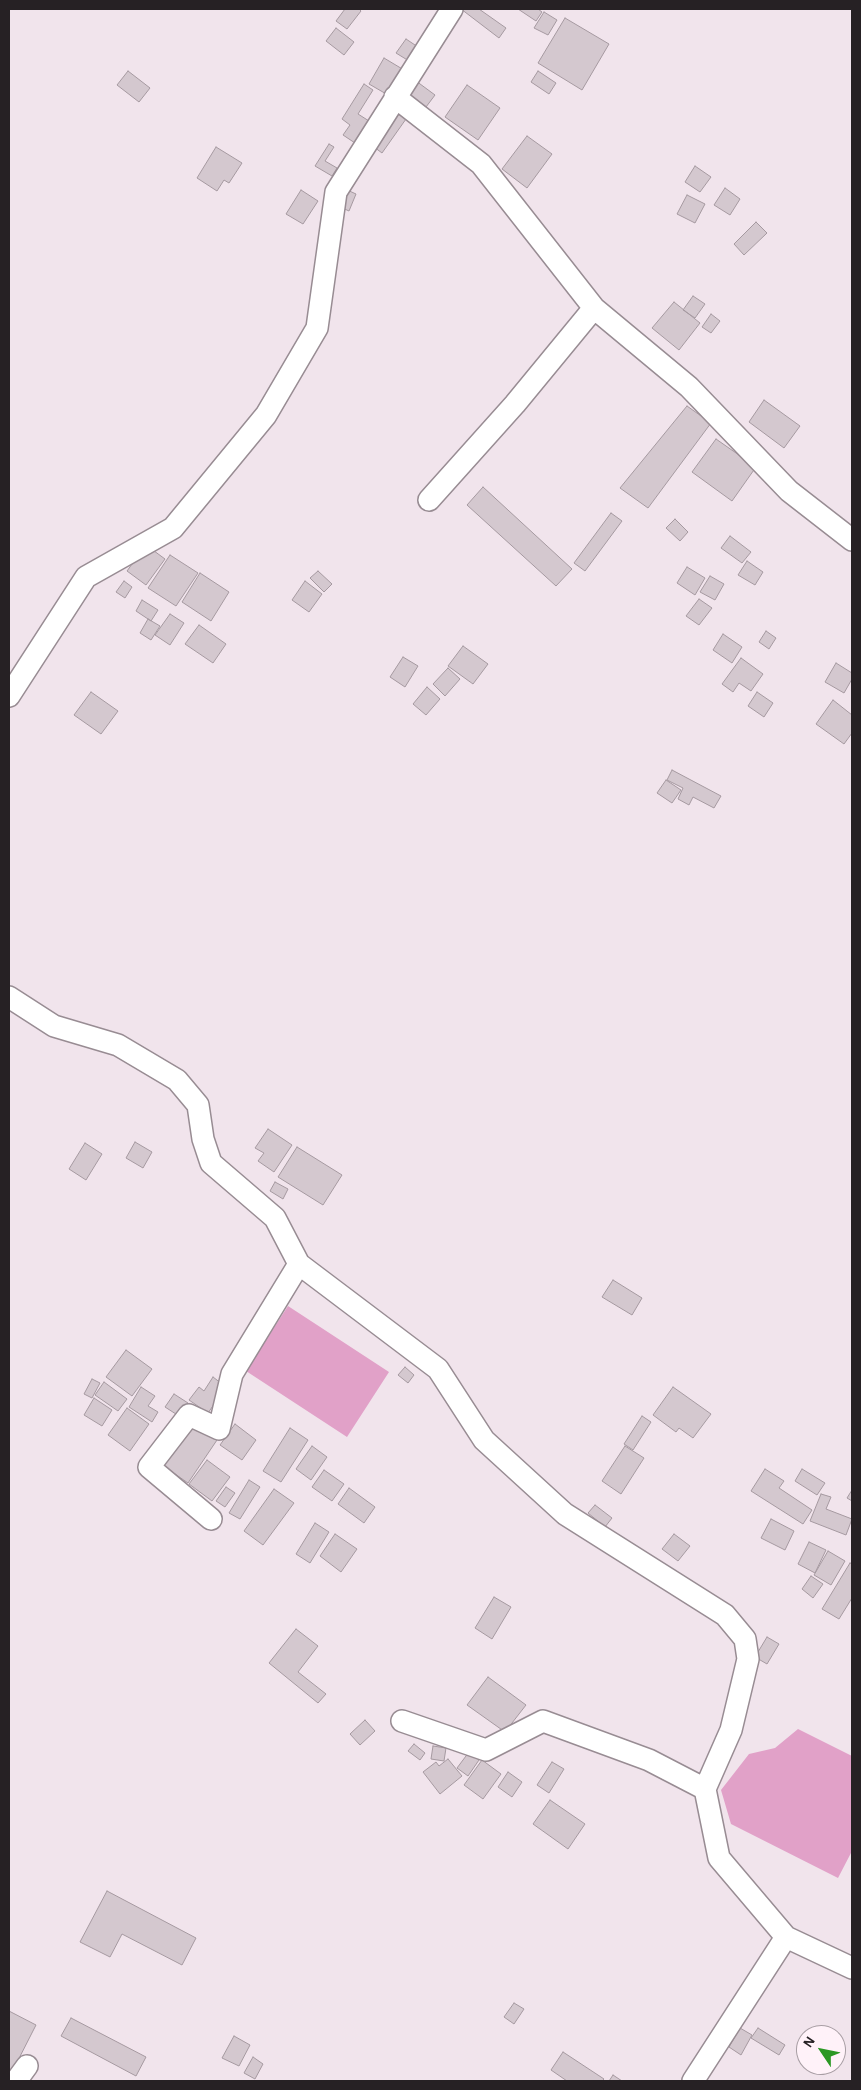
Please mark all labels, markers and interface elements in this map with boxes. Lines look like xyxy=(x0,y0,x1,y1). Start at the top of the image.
north arrow xyxy=(796,2025,846,2075)
text: N xyxy=(801,2034,818,2050)

